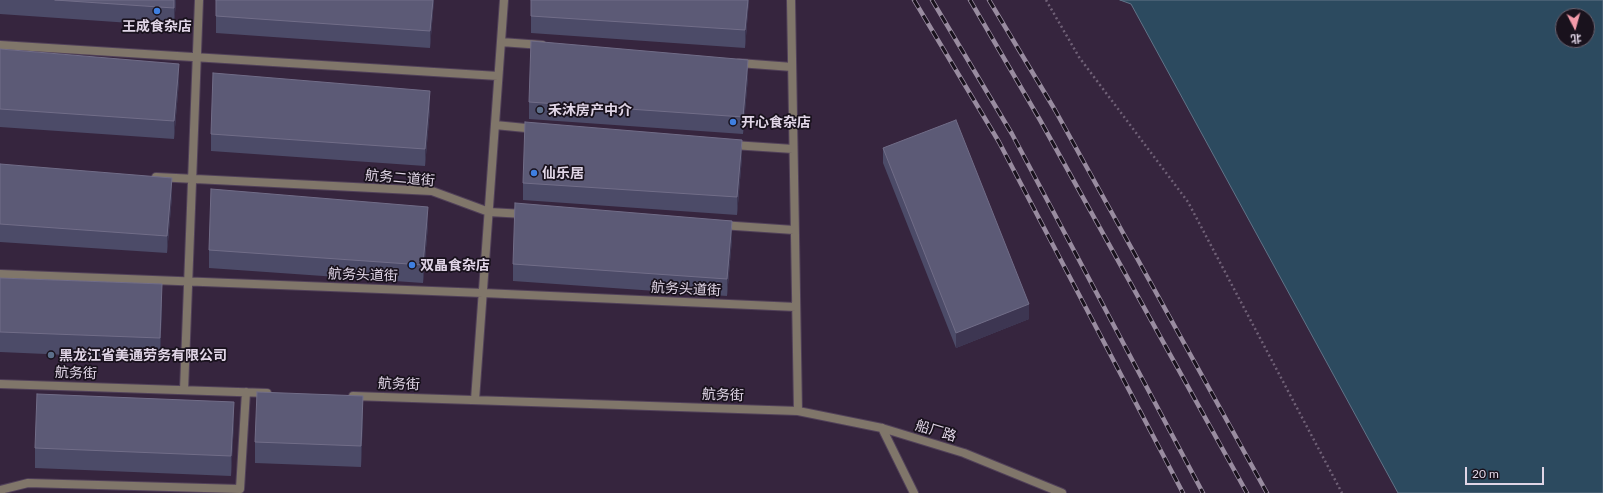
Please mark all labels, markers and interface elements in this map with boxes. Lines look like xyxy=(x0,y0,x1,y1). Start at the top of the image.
marker: 王成食杂店 xyxy=(152,6,162,16)
north arrow xyxy=(1555,8,1595,48)
place label: 王成食杂店 xyxy=(122,18,192,34)
text: 北 xyxy=(1570,32,1582,46)
place label: 禾沐房产中介 xyxy=(548,102,632,118)
marker: 禾沐房产中介 xyxy=(535,105,545,115)
place label: 开心食杂店 xyxy=(741,114,811,130)
marker: 开心食杂店 xyxy=(728,117,738,127)
place label: 仙乐居 xyxy=(542,165,584,181)
street label: 航务二道街 xyxy=(364,167,436,189)
marker: 仙乐居 xyxy=(529,168,539,178)
place label: 双晶食杂店 xyxy=(420,257,490,273)
marker: 双晶食杂店 xyxy=(407,260,417,270)
street label: 航务头道街 xyxy=(328,265,398,285)
street label: 航务头道街 xyxy=(651,279,721,299)
place label: 黑龙江省美通劳务有限公司 xyxy=(59,347,227,363)
marker: 黑龙江省美通劳务有限公司 xyxy=(46,350,56,360)
street label: 航务街 xyxy=(55,364,97,382)
street label: 航务街 xyxy=(378,375,420,393)
street label: 航务街 xyxy=(702,386,744,404)
street label: 船厂路 xyxy=(913,417,959,445)
scale bar xyxy=(1467,459,1546,485)
text: 20 m xyxy=(1472,466,1499,481)

